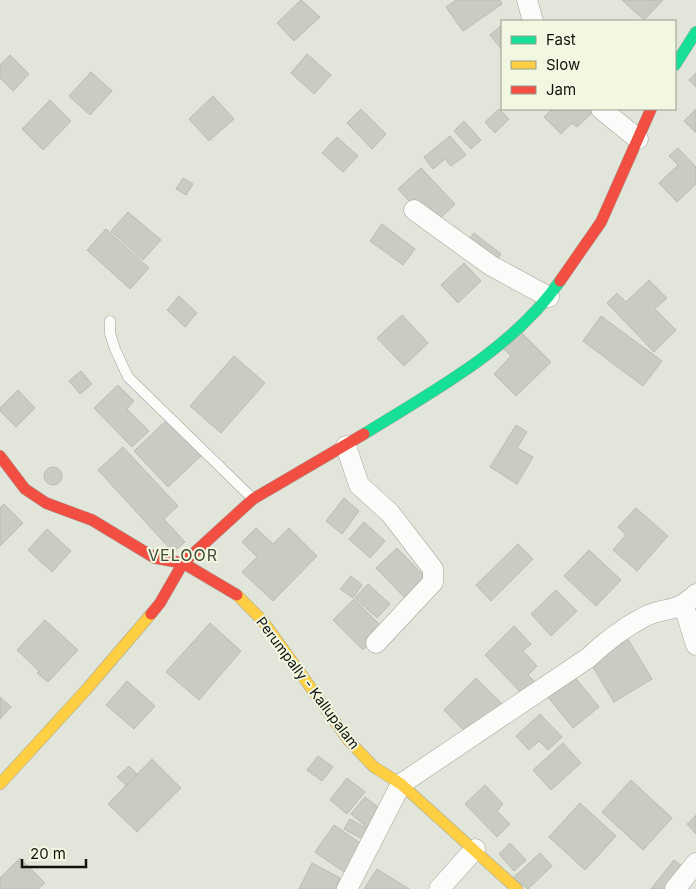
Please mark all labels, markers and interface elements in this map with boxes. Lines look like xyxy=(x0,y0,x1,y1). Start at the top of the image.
legend xyxy=(501,20,676,110)
text: Fast xyxy=(546,30,576,49)
text: Slow xyxy=(546,55,580,74)
text: Jam xyxy=(546,80,576,99)
district label: VELOOR xyxy=(148,545,218,565)
street label: Perumpally - Kallupalam xyxy=(253,613,364,752)
scale bar xyxy=(22,836,86,868)
text: 20 m xyxy=(30,844,66,863)

